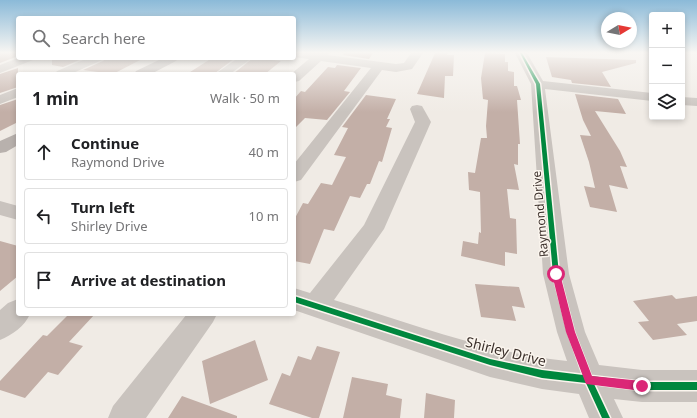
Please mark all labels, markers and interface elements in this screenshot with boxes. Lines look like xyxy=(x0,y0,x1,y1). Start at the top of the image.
north arrow xyxy=(601,12,637,48)
map controls xyxy=(649,12,685,120)
button: + xyxy=(649,12,685,48)
search box xyxy=(16,16,296,60)
icon: search xyxy=(30,27,52,49)
text: Search here xyxy=(62,28,145,48)
button: − xyxy=(649,48,685,84)
button: layers xyxy=(649,84,685,120)
text: 1 min xyxy=(32,87,79,110)
text: Walk · 50 m xyxy=(210,89,280,107)
text: Continue xyxy=(71,133,139,153)
icon: ahead xyxy=(33,141,55,163)
text: 40 m xyxy=(249,143,279,161)
text: Raymond Drive xyxy=(71,153,165,171)
street label: Raymond Drive xyxy=(528,170,552,258)
text: Turn left xyxy=(71,197,135,217)
icon: left xyxy=(33,205,55,227)
text: 10 m xyxy=(249,207,279,225)
text: Shirley Drive xyxy=(71,217,147,235)
route start xyxy=(547,265,565,283)
icon: arrive xyxy=(33,269,55,291)
text: Arrive at destination xyxy=(71,270,226,290)
street label: Shirley Drive xyxy=(464,332,548,370)
route end xyxy=(633,377,651,395)

